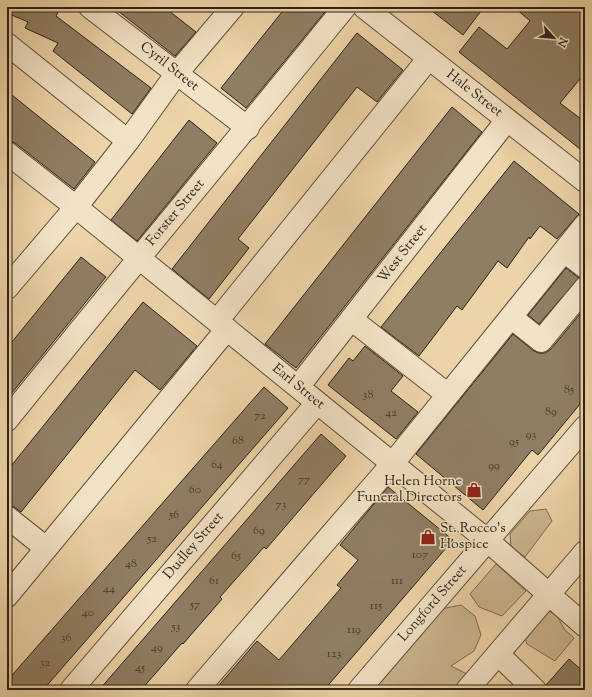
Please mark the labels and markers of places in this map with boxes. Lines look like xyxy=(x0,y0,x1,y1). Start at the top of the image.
place label: Helen Horne Funeral Directors xyxy=(357,472,462,508)
shop icon: Helen Horne Funeral Directors xyxy=(465,481,483,499)
place label: St. Rocco's Hospice xyxy=(440,519,506,555)
shop icon: St. Rocco's Hospice xyxy=(419,528,437,546)

